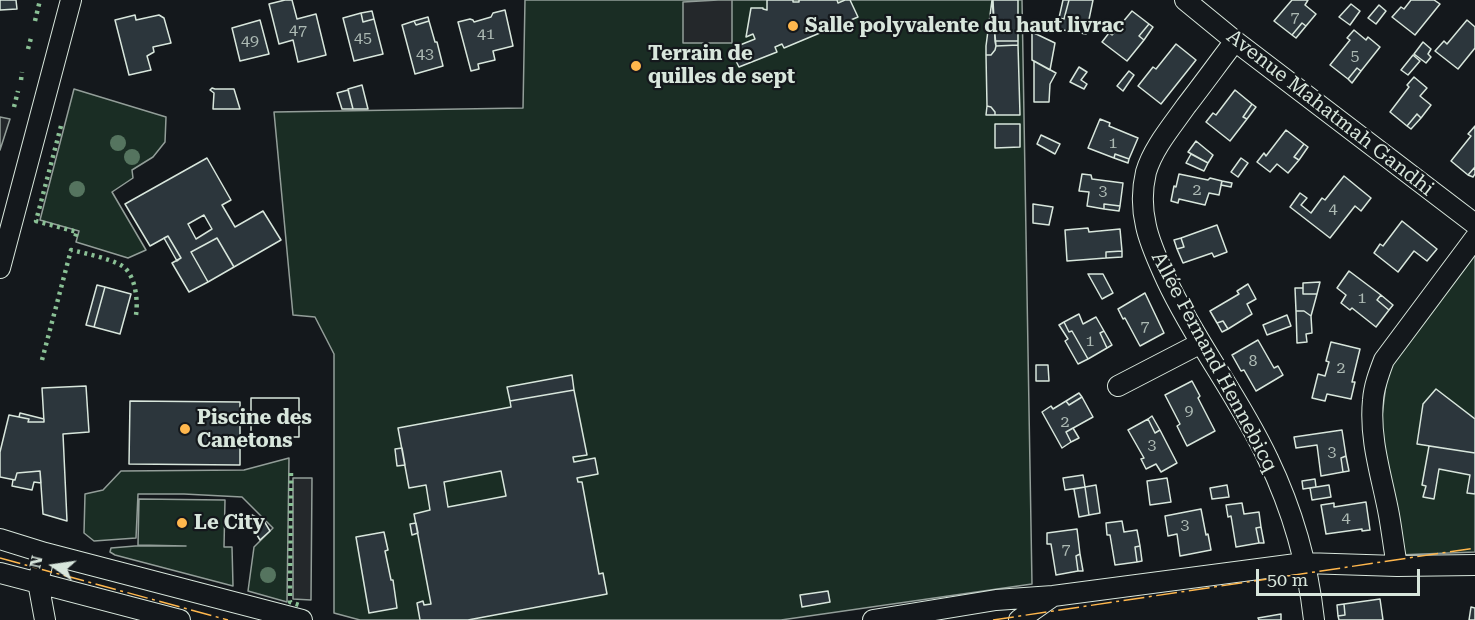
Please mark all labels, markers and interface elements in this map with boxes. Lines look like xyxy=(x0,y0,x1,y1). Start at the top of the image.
house number: 7 xyxy=(1291,7,1299,27)
place label: Salle polyvalente du haut livrac xyxy=(805,14,1124,38)
marker: Salle polyvalente du haut livrac xyxy=(786,19,800,33)
house number: 47 xyxy=(289,20,307,40)
house number: 41 xyxy=(477,24,495,44)
street label: Avenue Mahatmah Gandhi xyxy=(1222,25,1438,201)
house number: 45 xyxy=(354,28,372,48)
house number: 49 xyxy=(241,31,259,51)
place label: Terrain de quilles de sept xyxy=(648,42,795,89)
house number: 43 xyxy=(416,44,434,64)
house number: 5 xyxy=(1351,46,1359,66)
marker: Terrain de quilles de sept xyxy=(629,59,643,73)
house number: 1 xyxy=(1109,133,1117,153)
house number: 2 xyxy=(1193,180,1201,200)
house number: 3 xyxy=(1099,181,1107,201)
house number: 4 xyxy=(1329,199,1337,219)
street label: Allée Fernand Hennebicq xyxy=(1146,248,1282,476)
house number: 1 xyxy=(1358,288,1366,308)
house number: 7 xyxy=(1141,316,1149,336)
house number: 1 xyxy=(1086,331,1094,351)
house number: 8 xyxy=(1249,351,1257,371)
house number: 2 xyxy=(1337,358,1345,378)
house number: 9 xyxy=(1185,401,1193,421)
place label: Piscine des Canetons xyxy=(197,406,312,453)
house number: 2 xyxy=(1061,412,1069,432)
marker: Piscine des Canetons xyxy=(178,422,192,436)
house number: 3 xyxy=(1148,435,1156,455)
house number: 3 xyxy=(1328,442,1336,462)
house number: 4 xyxy=(1342,508,1350,528)
place label: Le City xyxy=(194,511,265,535)
house number: 3 xyxy=(1181,515,1189,535)
marker: Le City xyxy=(175,516,189,530)
north arrow xyxy=(24,536,84,596)
house number: 7 xyxy=(1062,539,1070,559)
text: N xyxy=(25,554,47,570)
scale bar xyxy=(1259,557,1422,595)
text: 50 m xyxy=(1267,569,1308,590)

